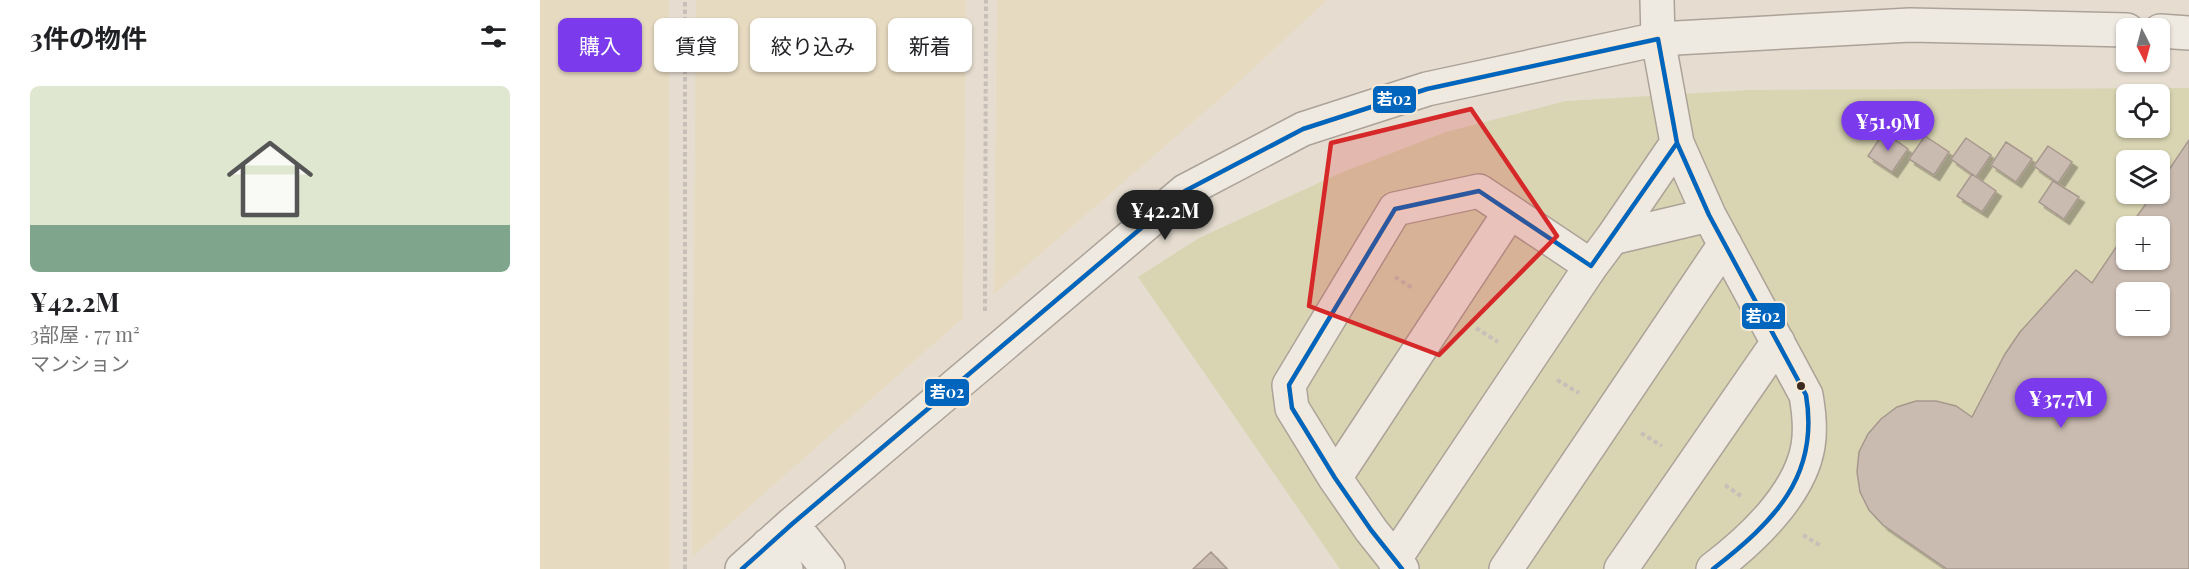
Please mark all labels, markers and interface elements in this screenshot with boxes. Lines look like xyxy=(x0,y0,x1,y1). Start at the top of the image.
chip: 購入 xyxy=(558,18,642,72)
chip: 賃貸 xyxy=(654,18,738,72)
chip: 絞り込み xyxy=(750,18,876,72)
chip: 新着 xyxy=(888,18,972,72)
north arrow xyxy=(2116,18,2170,72)
map controls xyxy=(2116,18,2170,336)
text: 3件の物件 xyxy=(30,20,147,55)
icon: filters xyxy=(477,20,510,53)
button: locate xyxy=(2116,84,2170,138)
line badge: 若02 xyxy=(1372,85,1417,114)
text: 若02 xyxy=(1377,88,1411,109)
pin: ¥51.9M xyxy=(1839,101,1937,152)
text: ¥51.9M xyxy=(1855,107,1921,134)
icon: home xyxy=(216,125,324,233)
button: layers xyxy=(2116,150,2170,204)
pin: ¥42.2M xyxy=(1116,190,1214,241)
text: ¥42.2M xyxy=(1131,196,1199,223)
button: + xyxy=(2116,216,2170,270)
button: − xyxy=(2116,282,2170,336)
text: ¥42.2M xyxy=(30,284,120,319)
line badge: 若02 xyxy=(1741,302,1786,330)
text: 若02 xyxy=(1746,305,1780,326)
text: 3部屋 · 77 m² xyxy=(30,320,140,347)
text: マンション xyxy=(30,349,130,376)
line badge: 若02 xyxy=(924,378,970,407)
pin: ¥37.7M xyxy=(2012,378,2110,429)
unlabelled marker xyxy=(1795,380,1807,392)
text: 若02 xyxy=(930,381,964,402)
text: ¥37.7M xyxy=(2029,384,2093,411)

